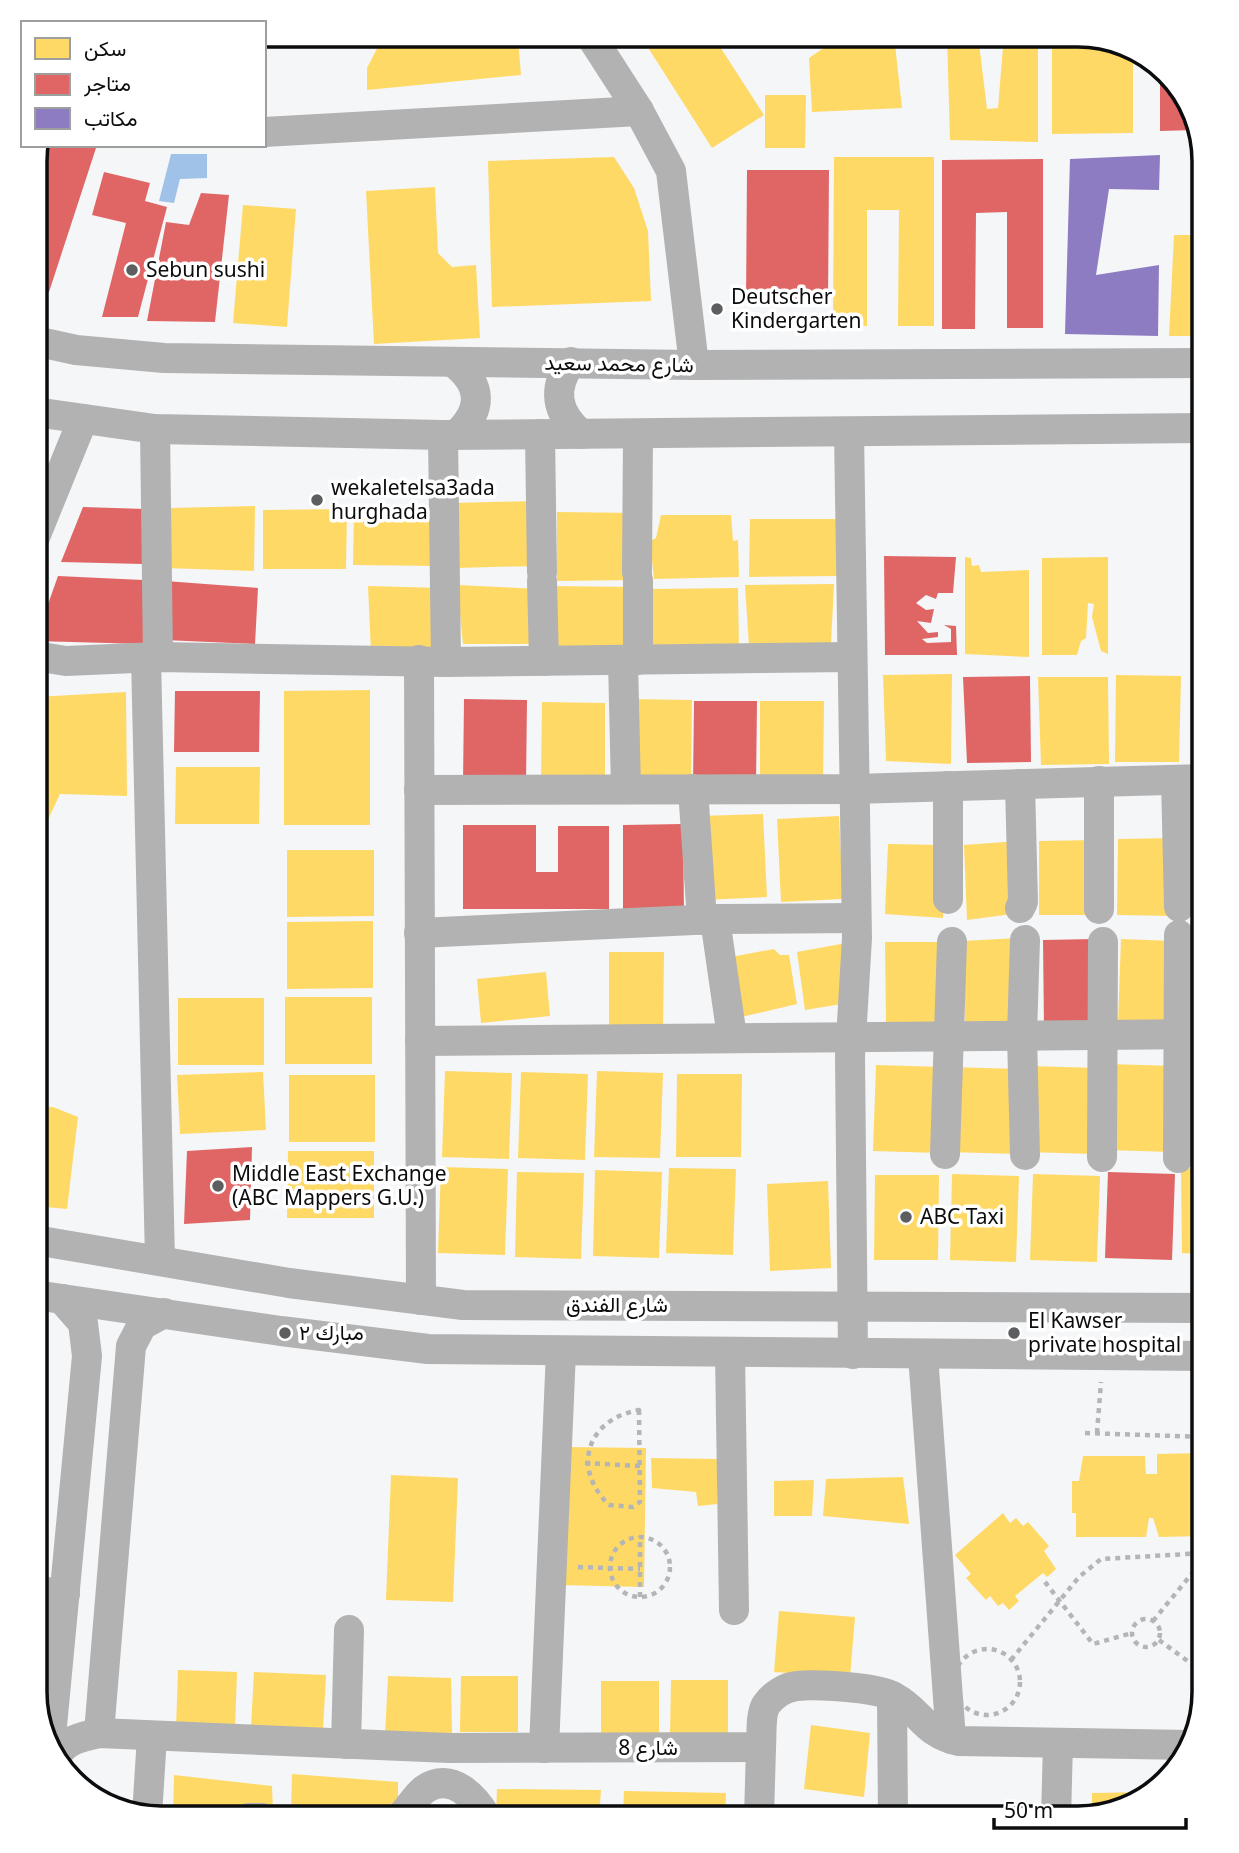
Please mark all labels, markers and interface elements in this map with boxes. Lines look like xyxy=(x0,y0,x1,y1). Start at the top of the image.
legend xyxy=(21,21,266,147)
text: سكن xyxy=(84,34,126,62)
text: متاجر xyxy=(83,69,131,97)
text: مكاتب xyxy=(84,104,137,132)
place label: Sebun sushi xyxy=(146,255,265,283)
marker: Sebun sushi xyxy=(124,262,140,278)
place label: Deutscher Kindergarten xyxy=(731,282,861,334)
marker: Deutscher Kindergarten xyxy=(709,301,725,317)
street label: شارع محمد سعيد xyxy=(544,348,694,379)
place label: wekaletelsa3ada hurghada xyxy=(331,473,495,525)
marker: wekaletelsa3ada hurghada xyxy=(309,492,325,508)
place label: Middle East Exchange (ABC Mappers G.U.) xyxy=(232,1159,447,1211)
marker: Middle East Exchange (ABC Mappers G.U.) xyxy=(210,1178,226,1194)
place label: ABC Taxi xyxy=(920,1202,1004,1230)
marker: ABC Taxi xyxy=(898,1209,914,1225)
street label: شارع الفندق xyxy=(566,1290,668,1319)
place label: El Kawser private hospital xyxy=(1028,1306,1181,1358)
place label: مبارك ٢ xyxy=(299,1318,364,1346)
marker: مبارك ٢ xyxy=(277,1325,293,1341)
marker: El Kawser private hospital xyxy=(1006,1325,1022,1341)
street label: شارع 8 xyxy=(618,1733,678,1762)
scale bar xyxy=(994,1786,1186,1830)
text: 50 m xyxy=(1004,1796,1053,1824)

